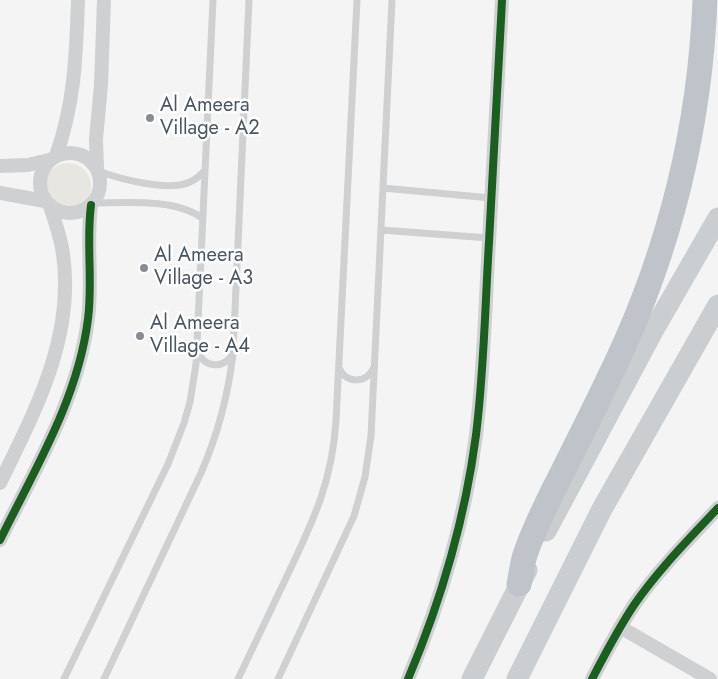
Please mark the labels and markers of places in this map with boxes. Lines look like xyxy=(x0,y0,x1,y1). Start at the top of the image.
place label: Al Ameera Village - A2 xyxy=(160,94,260,141)
marker: Al Ameera Village - A2 xyxy=(144,112,156,124)
place label: Al Ameera Village - A3 xyxy=(154,244,253,291)
marker: Al Ameera Village - A3 xyxy=(138,262,150,274)
place label: Al Ameera Village - A4 xyxy=(150,312,250,359)
marker: Al Ameera Village - A4 xyxy=(134,330,146,342)

